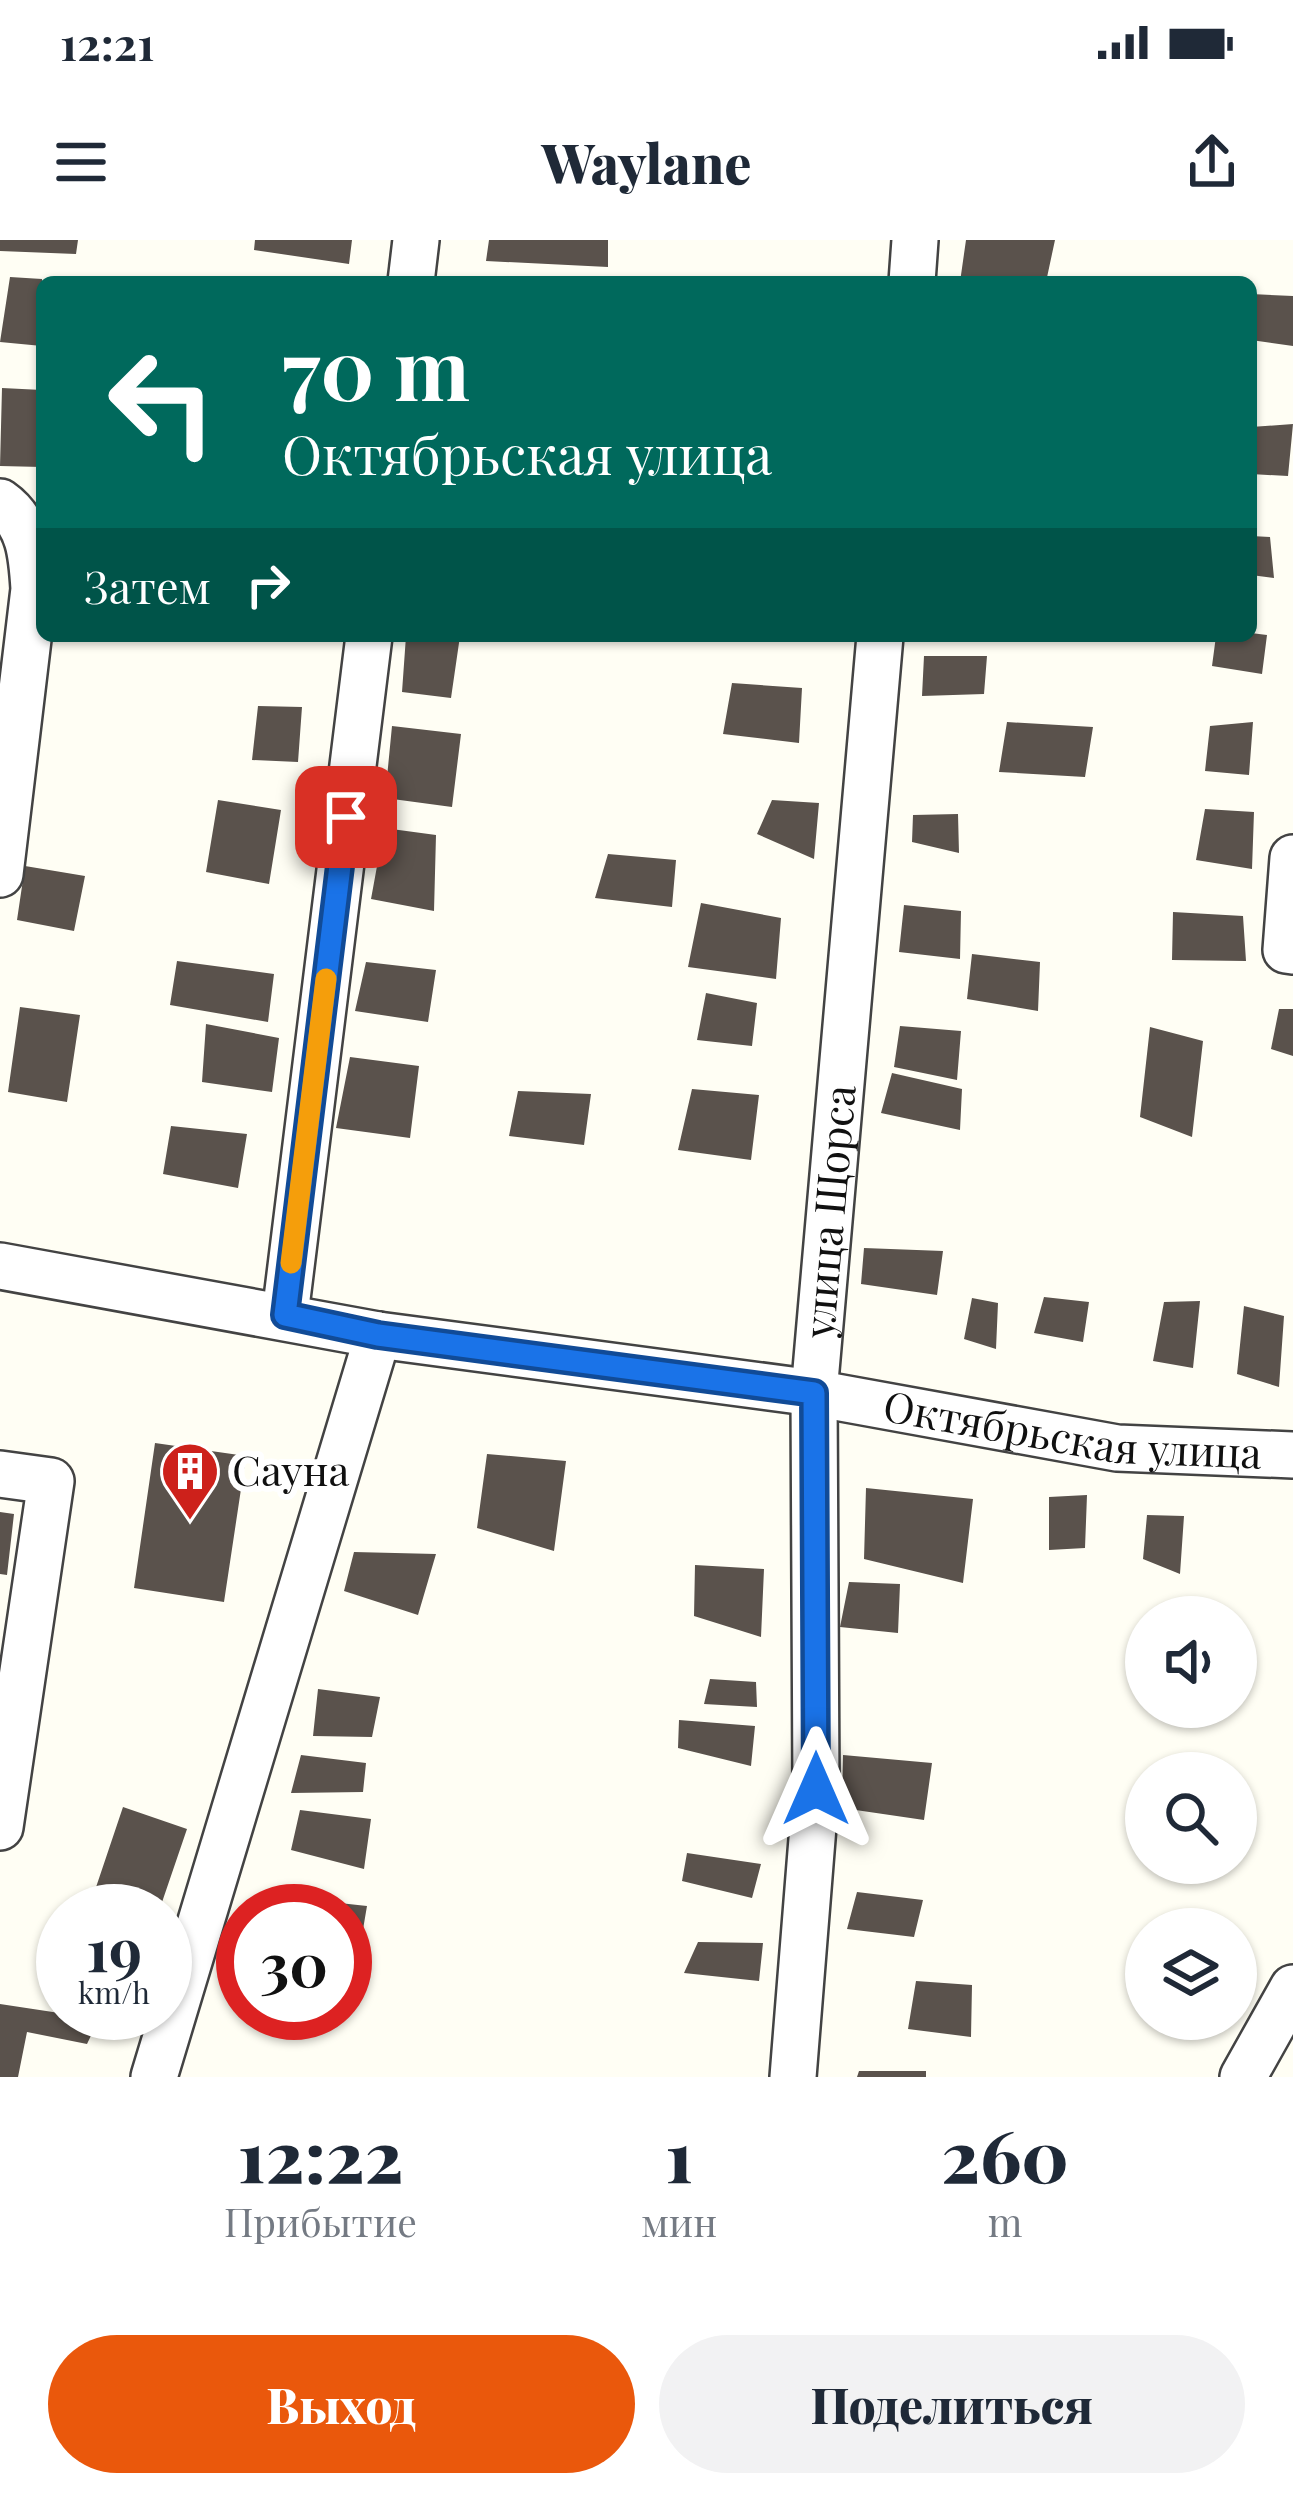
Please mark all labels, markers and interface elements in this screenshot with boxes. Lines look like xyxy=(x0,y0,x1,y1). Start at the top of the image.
text: 12:21 xyxy=(60,12,155,72)
text: Waylane xyxy=(541,126,752,198)
icon: menu xyxy=(48,129,114,195)
icon: share xyxy=(1179,129,1245,195)
text: 70 m xyxy=(282,310,470,422)
icon: left xyxy=(84,324,240,480)
text: Октябрьская улица xyxy=(282,417,772,489)
icon: right xyxy=(235,552,301,618)
text: Затем xyxy=(84,555,211,615)
pin xyxy=(295,766,397,868)
icon: arrive xyxy=(313,784,379,850)
street label: улица Щорса xyxy=(789,1082,867,1341)
street label: Октябрьская улица xyxy=(879,1376,1263,1480)
building icon: Сауна xyxy=(159,1440,221,1522)
place label: Сауна xyxy=(232,1441,349,1497)
map controls xyxy=(1125,1596,1257,2040)
button: sound xyxy=(1125,1596,1257,1728)
position arrow xyxy=(753,1726,879,1852)
button: search xyxy=(1125,1752,1257,1884)
speed limit sign: 30 xyxy=(216,1884,372,2040)
text: 19 xyxy=(86,1907,142,1987)
button: layers xyxy=(1125,1908,1257,2040)
text: km/h xyxy=(78,1972,150,2012)
text: 12:22 xyxy=(238,2105,403,2201)
text: 1 xyxy=(665,2105,693,2201)
text: 260 xyxy=(941,2105,1069,2201)
text: Прибытие xyxy=(224,2195,417,2247)
text: мин xyxy=(641,2195,717,2247)
text: m xyxy=(988,2195,1022,2247)
button: Выход xyxy=(48,2335,635,2473)
button: Поделиться xyxy=(659,2335,1245,2473)

